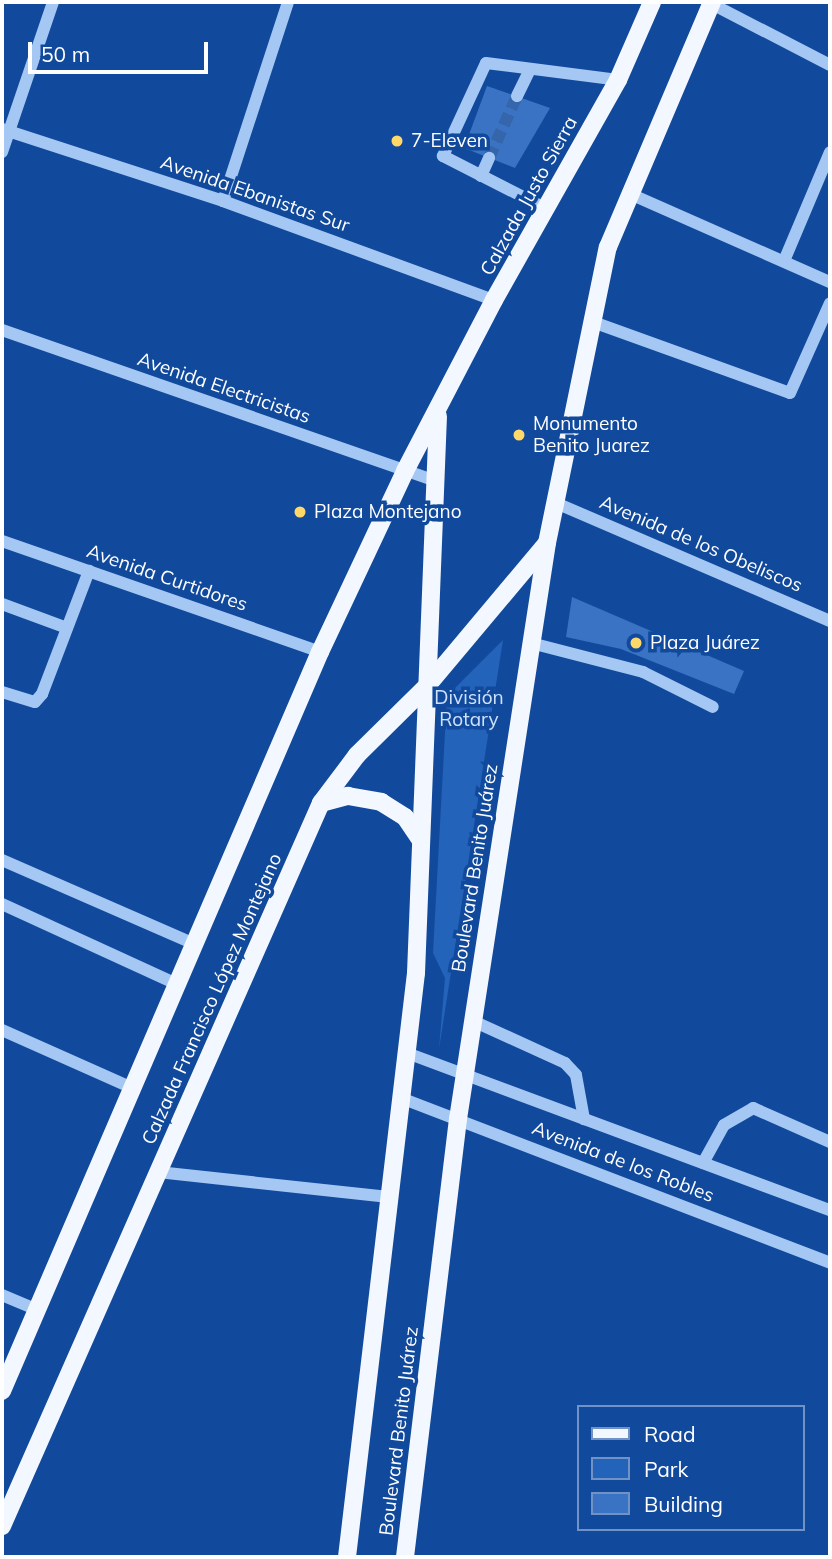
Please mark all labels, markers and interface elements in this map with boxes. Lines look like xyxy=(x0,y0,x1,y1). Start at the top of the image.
scale bar xyxy=(32,28,212,72)
text: 50 m xyxy=(41,41,90,67)
street label: Calzada Justo Sierra xyxy=(476,113,582,279)
place label: 7-Eleven xyxy=(411,130,488,152)
marker: 7-Eleven xyxy=(389,133,405,149)
street label: Avenida Ebanistas Sur xyxy=(158,151,352,237)
street label: Avenida Electricistas xyxy=(135,348,313,428)
place label: Monumento Benito Juarez xyxy=(533,413,650,457)
marker: Monumento Benito Juarez xyxy=(511,427,527,443)
street label: Avenida de los Obeliscos xyxy=(596,491,806,597)
place label: Plaza Montejano xyxy=(314,501,461,523)
marker: Plaza Montejano xyxy=(292,504,308,520)
street label: Avenida Curtidores xyxy=(84,540,250,616)
place label: Plaza Juárez xyxy=(650,632,760,654)
marker: Plaza Juárez xyxy=(628,635,644,651)
park label: División Rotary xyxy=(434,687,504,731)
street label: Boulevard Benito Juárez xyxy=(447,762,503,974)
street label: Calzada Francisco López Montejano xyxy=(137,850,287,1148)
street label: Avenida de los Robles xyxy=(529,1117,717,1207)
street label: Boulevard Benito Juárez xyxy=(375,1325,423,1537)
legend xyxy=(576,1405,804,1531)
text: Road xyxy=(644,1421,695,1447)
text: Park xyxy=(644,1456,688,1482)
text: Building xyxy=(644,1491,723,1517)

